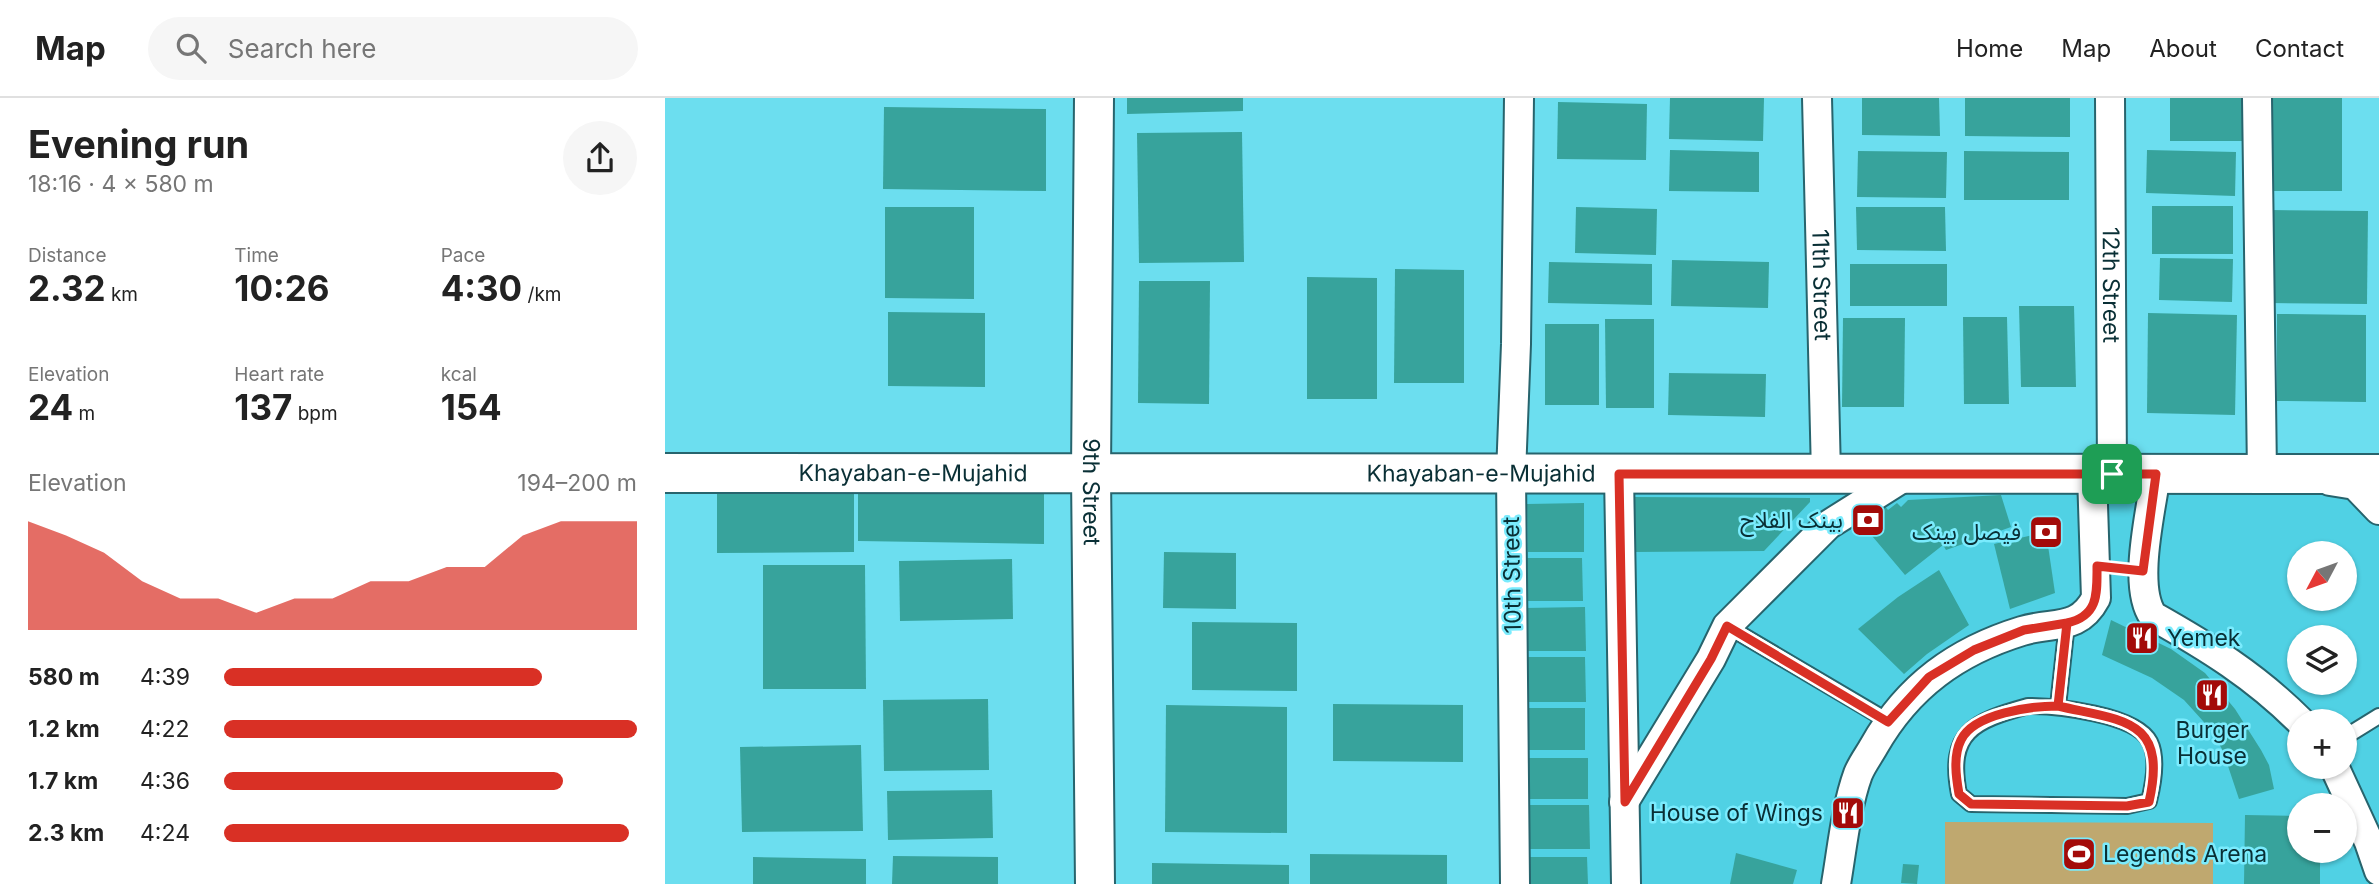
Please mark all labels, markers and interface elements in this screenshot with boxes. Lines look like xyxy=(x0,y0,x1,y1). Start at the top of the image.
search box xyxy=(148,17,638,80)
text: Map xyxy=(35,28,106,68)
icon: search xyxy=(172,29,210,67)
text: Search here xyxy=(228,33,376,64)
text: Home xyxy=(1956,34,2023,63)
text: Map xyxy=(2061,34,2111,63)
text: About xyxy=(2149,34,2217,63)
text: Contact xyxy=(2255,34,2344,63)
text: Evening run xyxy=(28,121,249,167)
button: share xyxy=(563,121,637,195)
text: 18:16 · 4 × 580 m xyxy=(28,170,214,198)
street label: 12th Street xyxy=(2097,227,2125,344)
street label: 11th Street xyxy=(1806,229,1837,342)
text: Distance xyxy=(28,244,106,267)
text: Time xyxy=(234,244,279,267)
text: Pace xyxy=(441,244,485,267)
text: 2.32 xyxy=(28,267,106,309)
text: 10:26 xyxy=(234,267,329,309)
text: 4:30 xyxy=(441,267,522,309)
text: km xyxy=(106,283,138,306)
text: /km xyxy=(522,283,561,306)
text: Elevation xyxy=(28,363,109,386)
text: Heart rate xyxy=(234,363,324,386)
text: kcal xyxy=(441,363,477,386)
text: 24 xyxy=(28,386,73,428)
text: 137 xyxy=(234,386,292,428)
text: 154 xyxy=(441,386,502,428)
text: m xyxy=(73,402,95,425)
text: bpm xyxy=(292,402,338,425)
street label: 9th Street xyxy=(1077,438,1106,546)
pin xyxy=(2082,444,2142,504)
icon: arrive xyxy=(2093,455,2131,493)
street label: Khayaban-e-Mujahid xyxy=(798,459,1028,487)
street label: Khayaban-e-Mujahid xyxy=(1366,459,1596,488)
text: Elevation xyxy=(28,469,127,497)
text: 194–200 m xyxy=(517,469,637,497)
bank icon: بینک الفلاح xyxy=(1849,501,1887,539)
place label: بینک الفلاح xyxy=(1740,506,1843,537)
bank icon: فیصل بینک xyxy=(2027,513,2065,551)
street label: 10th Street xyxy=(1497,516,1527,634)
place label: فیصل بینک xyxy=(1912,518,2021,546)
north arrow xyxy=(2287,541,2357,611)
map controls xyxy=(2287,541,2357,863)
restaurant icon: Yemek xyxy=(2123,619,2161,657)
place label: Yemek xyxy=(2167,624,2241,652)
button: layers xyxy=(2287,625,2357,695)
text: 580 m xyxy=(28,663,100,691)
text: 4:39 xyxy=(140,663,190,691)
restaurant icon: Burger House xyxy=(2193,676,2231,714)
button: + xyxy=(2287,709,2357,779)
text: 1.2 km xyxy=(28,715,100,743)
text: 4:22 xyxy=(140,715,190,743)
place label: Burger House xyxy=(2175,716,2249,770)
text: 1.7 km xyxy=(28,767,98,795)
text: 4:36 xyxy=(140,767,190,795)
button: − xyxy=(2287,793,2357,863)
restaurant icon: House of Wings xyxy=(1829,794,1867,832)
place label: House of Wings xyxy=(1650,799,1823,827)
text: 2.3 km xyxy=(28,819,104,847)
text: 4:24 xyxy=(140,819,190,847)
sports icon: Legends Arena xyxy=(2060,835,2098,873)
place label: Legends Arena xyxy=(2103,840,2267,868)

